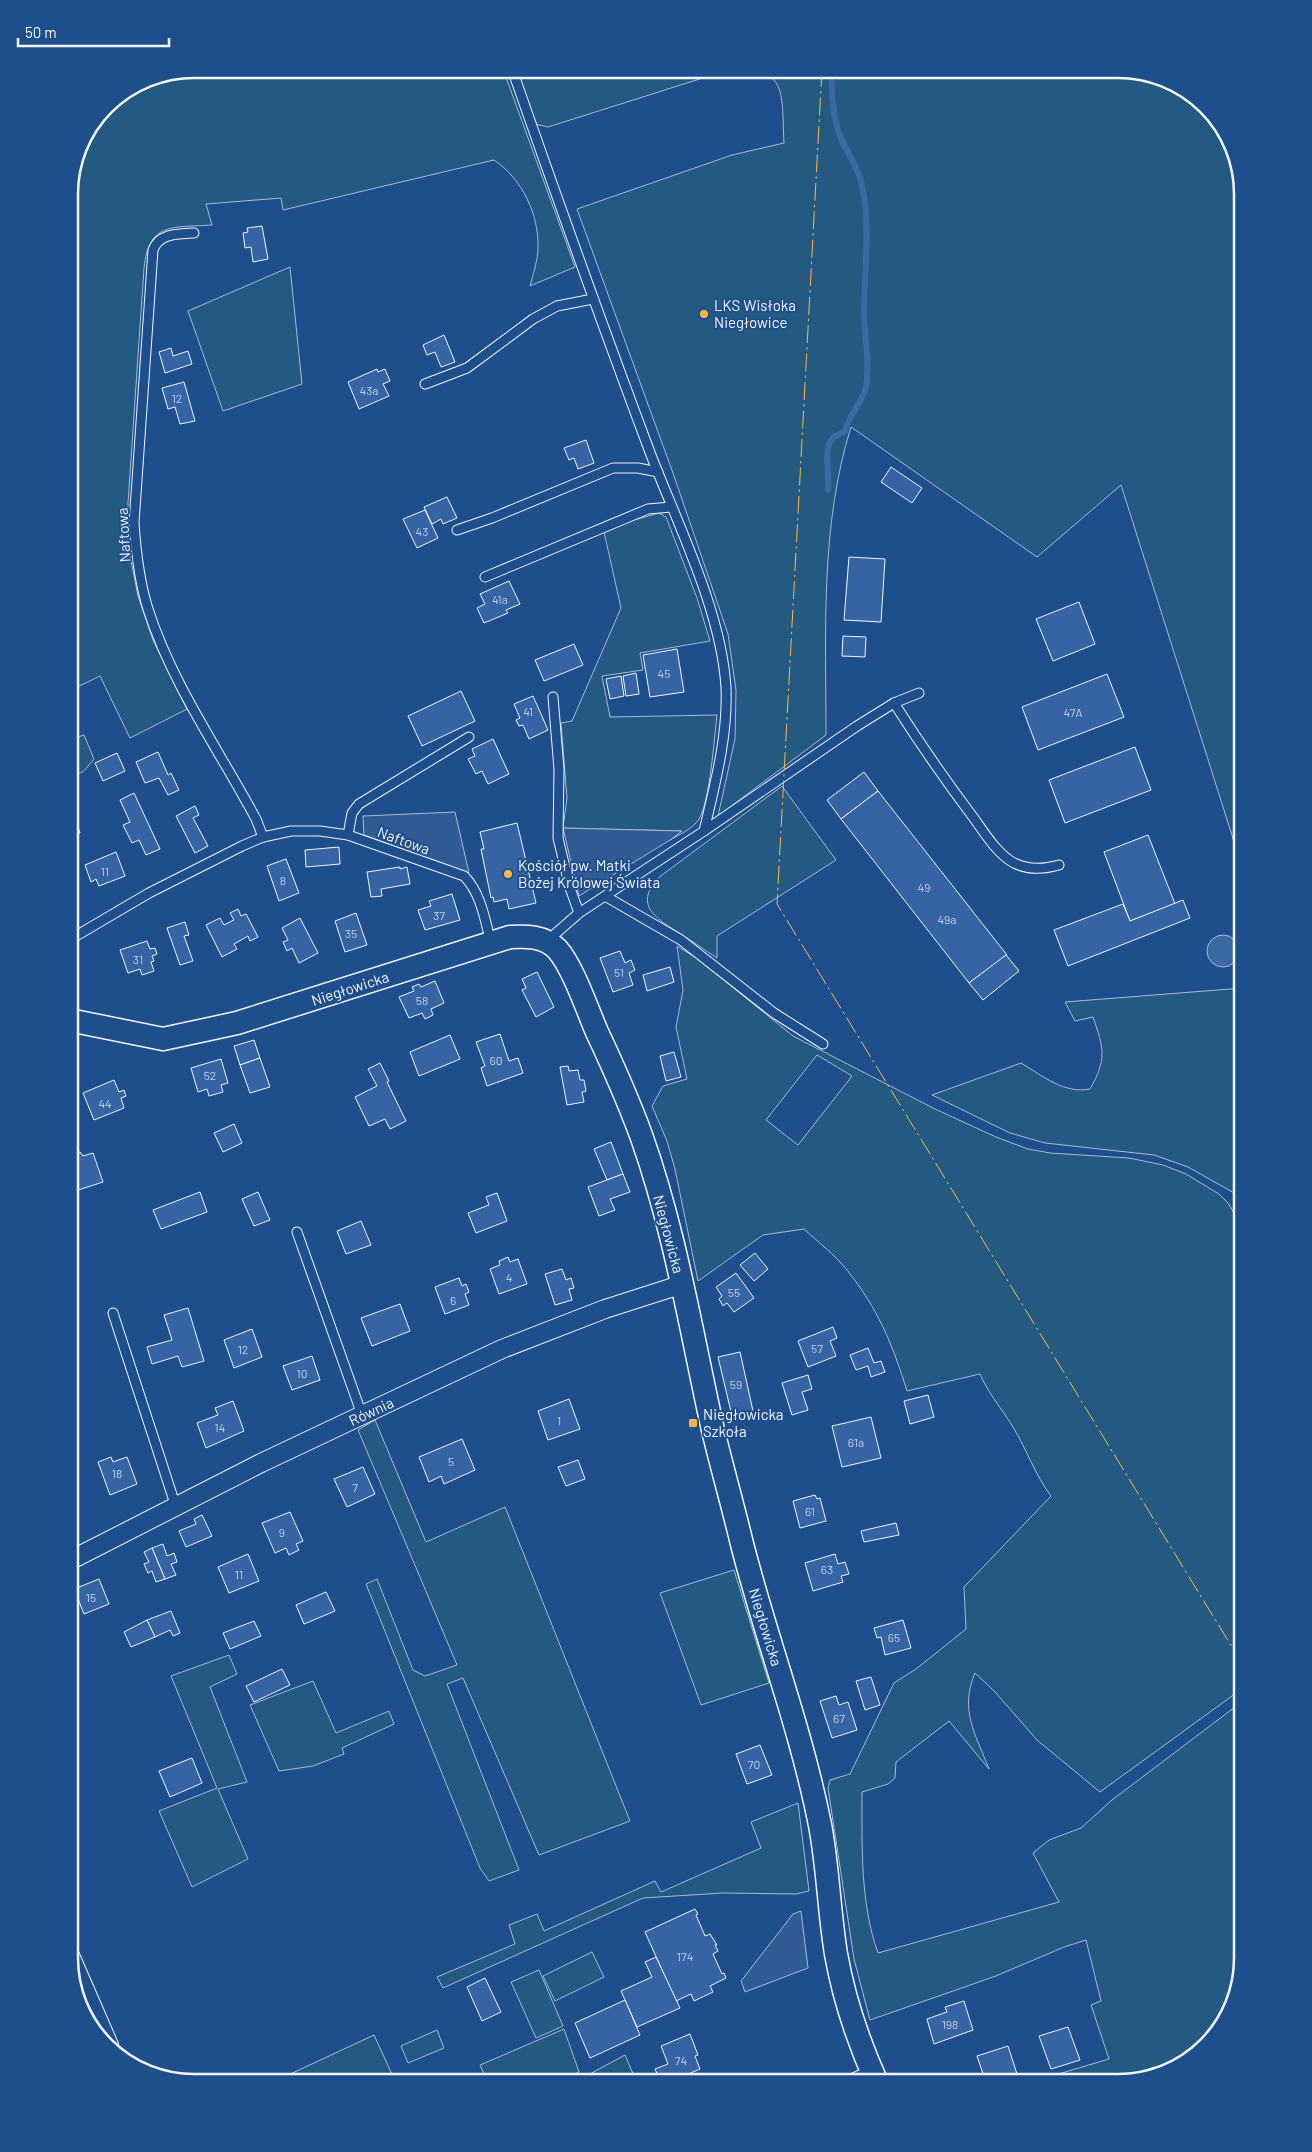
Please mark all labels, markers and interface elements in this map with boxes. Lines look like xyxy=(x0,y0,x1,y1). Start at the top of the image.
scale bar xyxy=(18,15,169,47)
text: 50 m xyxy=(25,23,57,41)
place label: LKS Wisłoka Niegłowice xyxy=(714,296,796,331)
marker: LKS Wisłoka Niegłowice xyxy=(698,308,710,320)
house number: 43a xyxy=(360,383,378,397)
house number: 12 xyxy=(172,391,182,405)
street label: Naftowa xyxy=(113,507,133,563)
house number: 43 xyxy=(416,524,428,538)
house number: 41a xyxy=(492,592,508,606)
house number: 45 xyxy=(658,666,670,680)
house number: 41 xyxy=(523,704,533,718)
house number: 47A xyxy=(1063,705,1083,719)
street label: Naftowa xyxy=(375,822,433,858)
place label: Kościół pw. Matki Bożej Królowej Świata xyxy=(518,856,660,891)
house number: 11 xyxy=(101,864,109,878)
marker: Kościół pw. Matki Bożej Królowej Świata xyxy=(502,868,514,880)
house number: 8 xyxy=(280,873,286,887)
house number: 49 xyxy=(918,880,930,894)
house number: 37 xyxy=(433,908,445,922)
house number: 49a xyxy=(938,912,957,926)
house number: 35 xyxy=(345,926,357,940)
house number: 31 xyxy=(133,952,143,966)
house number: 51 xyxy=(614,965,624,979)
street label: Niegłowicka xyxy=(309,967,391,1009)
house number: 58 xyxy=(416,993,428,1007)
house number: 60 xyxy=(490,1053,502,1067)
house number: 52 xyxy=(204,1068,216,1082)
house number: 44 xyxy=(98,1096,112,1110)
street label: Niegłowicka xyxy=(650,1193,688,1275)
house number: 4 xyxy=(506,1270,512,1284)
house number: 55 xyxy=(728,1285,740,1299)
house number: 6 xyxy=(450,1293,456,1307)
house number: 57 xyxy=(811,1341,823,1355)
house number: 12 xyxy=(238,1342,248,1356)
house number: 10 xyxy=(297,1366,307,1380)
house number: 59 xyxy=(730,1377,742,1391)
street label: Równia xyxy=(346,1393,396,1429)
place label: Niegłowicka Szkoła xyxy=(703,1405,783,1440)
house number: 1 xyxy=(557,1413,561,1427)
marker: Niegłowicka Szkoła xyxy=(687,1417,699,1429)
house number: 14 xyxy=(215,1420,225,1434)
house number: 61a xyxy=(848,1435,864,1449)
house number: 5 xyxy=(448,1454,454,1468)
house number: 18 xyxy=(112,1466,122,1480)
house number: 7 xyxy=(352,1480,358,1494)
house number: 61 xyxy=(805,1504,815,1518)
house number: 9 xyxy=(279,1525,285,1539)
house number: 63 xyxy=(821,1562,833,1576)
house number: 11 xyxy=(235,1567,243,1581)
street label: Niegłowicka xyxy=(746,1586,786,1668)
house number: 15 xyxy=(86,1590,96,1604)
house number: 65 xyxy=(888,1630,900,1644)
house number: 67 xyxy=(833,1711,845,1725)
house number: 70 xyxy=(748,1757,760,1771)
house number: 174 xyxy=(677,1949,693,1963)
house number: 198 xyxy=(942,2017,958,2031)
house number: 74 xyxy=(675,2053,687,2067)

